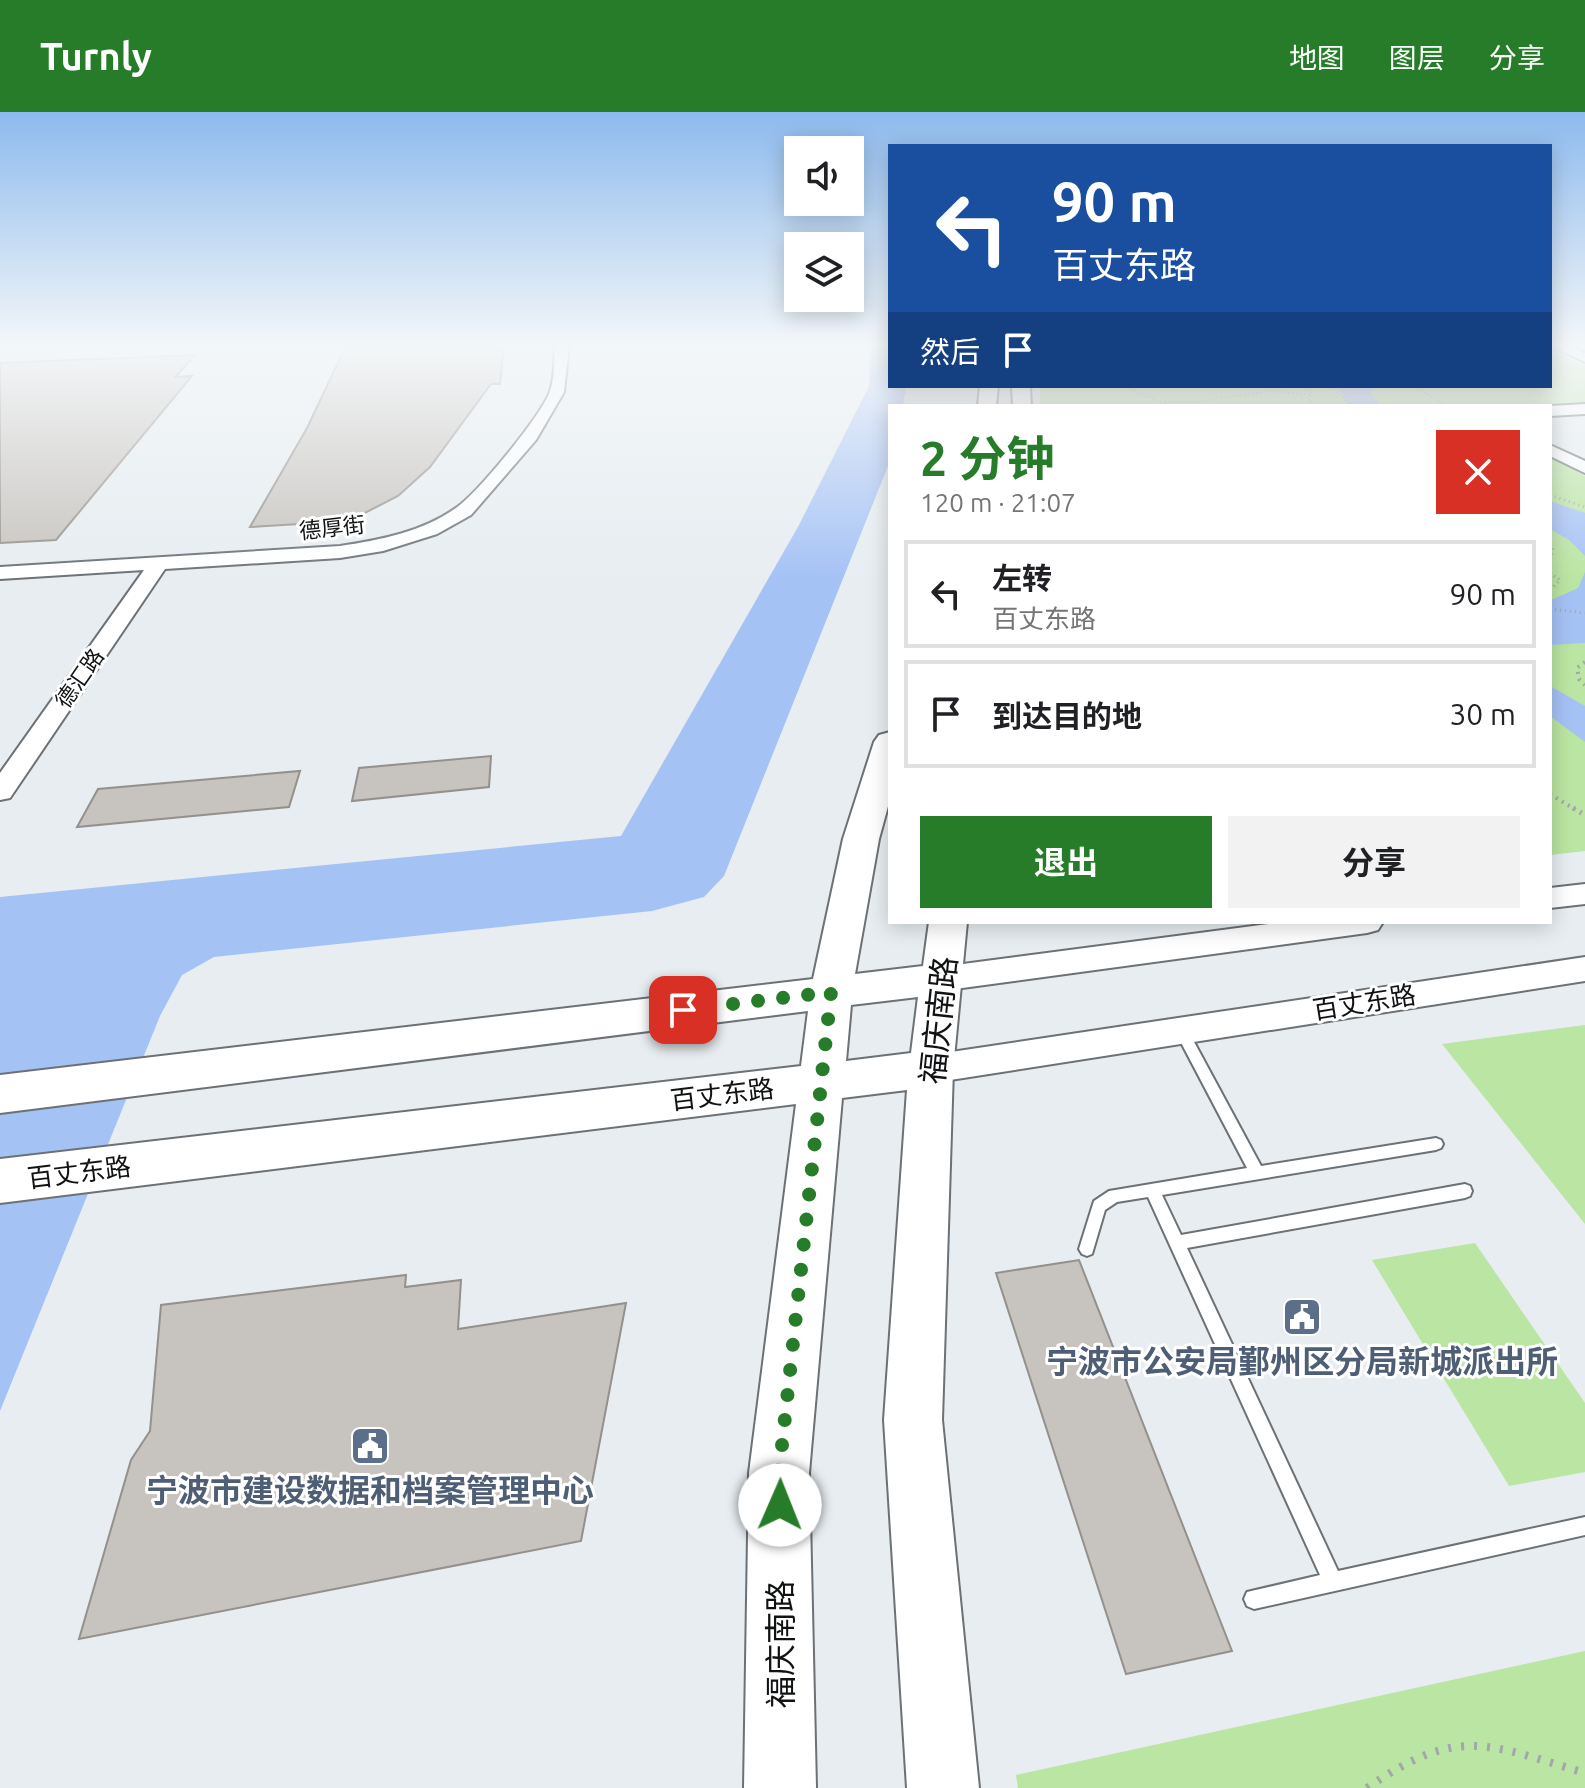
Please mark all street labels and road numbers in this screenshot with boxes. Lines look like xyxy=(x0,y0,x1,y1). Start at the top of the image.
street label: 德厚街 xyxy=(298,511,366,543)
street label: 德汇路 xyxy=(50,644,108,712)
street label: 福庆南路 xyxy=(913,954,963,1086)
street label: 百丈东路 xyxy=(1310,980,1418,1024)
street label: 百丈东路 xyxy=(669,1073,775,1115)
street label: 百丈东路 xyxy=(26,1151,132,1193)
street label: 福庆南路 xyxy=(762,1580,798,1708)

